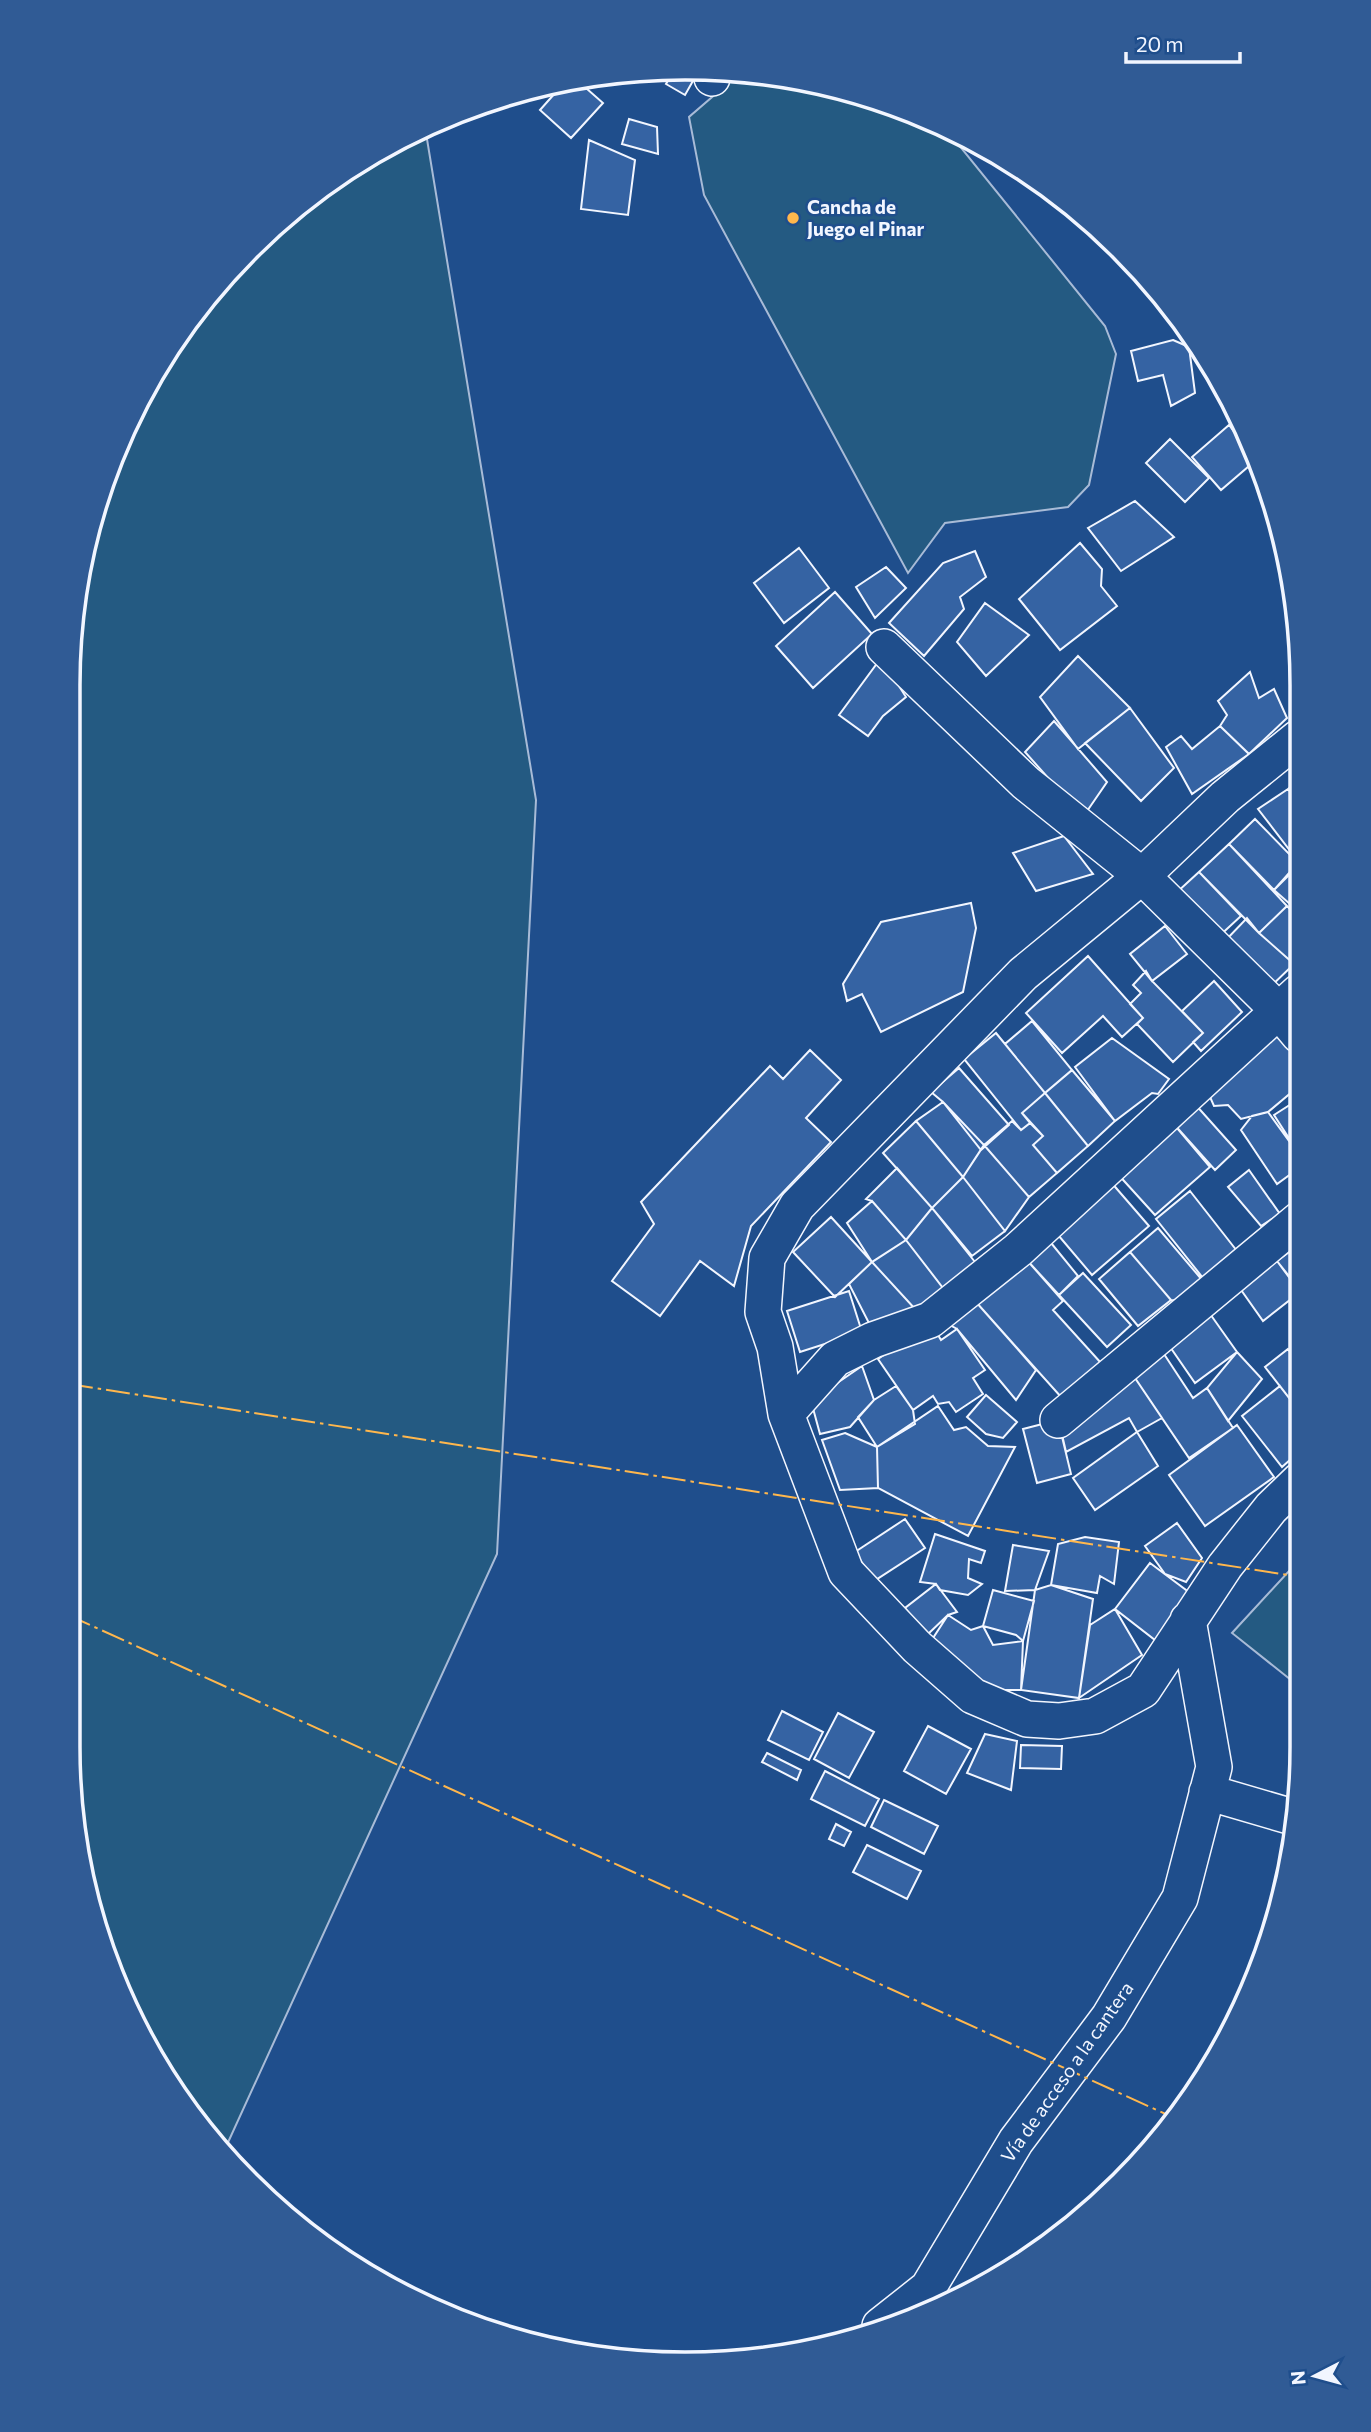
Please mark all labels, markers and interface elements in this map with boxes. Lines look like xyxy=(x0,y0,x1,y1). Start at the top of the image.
scale bar xyxy=(1126,21,1240,65)
text: 20 m xyxy=(1136,31,1184,56)
place label: Cancha de Juego el Pinar xyxy=(807,195,925,240)
marker: Cancha de Juego el Pinar xyxy=(785,210,801,226)
street label: Vía de acceso a la cantera xyxy=(995,1977,1138,2167)
north arrow xyxy=(1280,2341,1350,2411)
text: N xyxy=(1285,2370,1310,2386)

